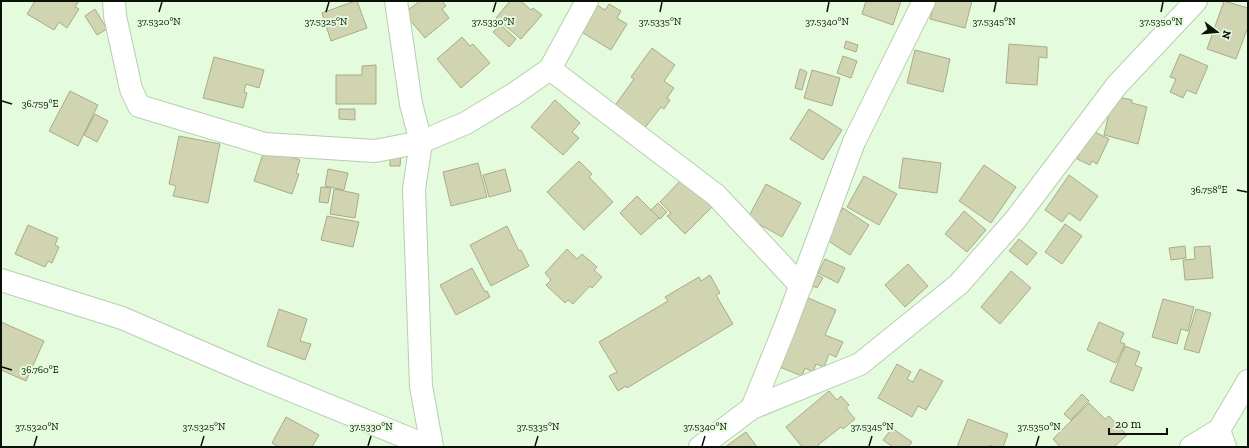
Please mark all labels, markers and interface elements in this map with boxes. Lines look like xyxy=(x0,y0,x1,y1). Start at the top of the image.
north arrow xyxy=(1197,12,1237,52)
text: 37.5320°N xyxy=(137,16,181,28)
text: 37.5325°N xyxy=(305,16,348,28)
text: 37.5330°N xyxy=(471,16,515,28)
text: 37.5335°N xyxy=(639,16,682,28)
text: 37.5340°N xyxy=(805,16,849,28)
text: 37.5345°N xyxy=(972,16,1016,28)
text: 37.5350°N xyxy=(1139,16,1183,28)
text: N xyxy=(1219,29,1234,41)
text: 36.759°E xyxy=(22,98,58,110)
text: 36.758°E xyxy=(1191,184,1227,196)
text: 36.760°E xyxy=(21,364,59,376)
scale bar xyxy=(1109,410,1167,436)
text: 20 m xyxy=(1115,417,1142,431)
text: 37.5320°N xyxy=(15,421,59,433)
text: 37.5325°N xyxy=(183,421,226,433)
text: 37.5330°N xyxy=(349,421,393,433)
text: 37.5335°N xyxy=(517,421,560,433)
text: 37.5340°N xyxy=(683,421,727,433)
text: 37.5345°N xyxy=(850,421,894,433)
text: 37.5350°N xyxy=(1017,421,1061,433)

